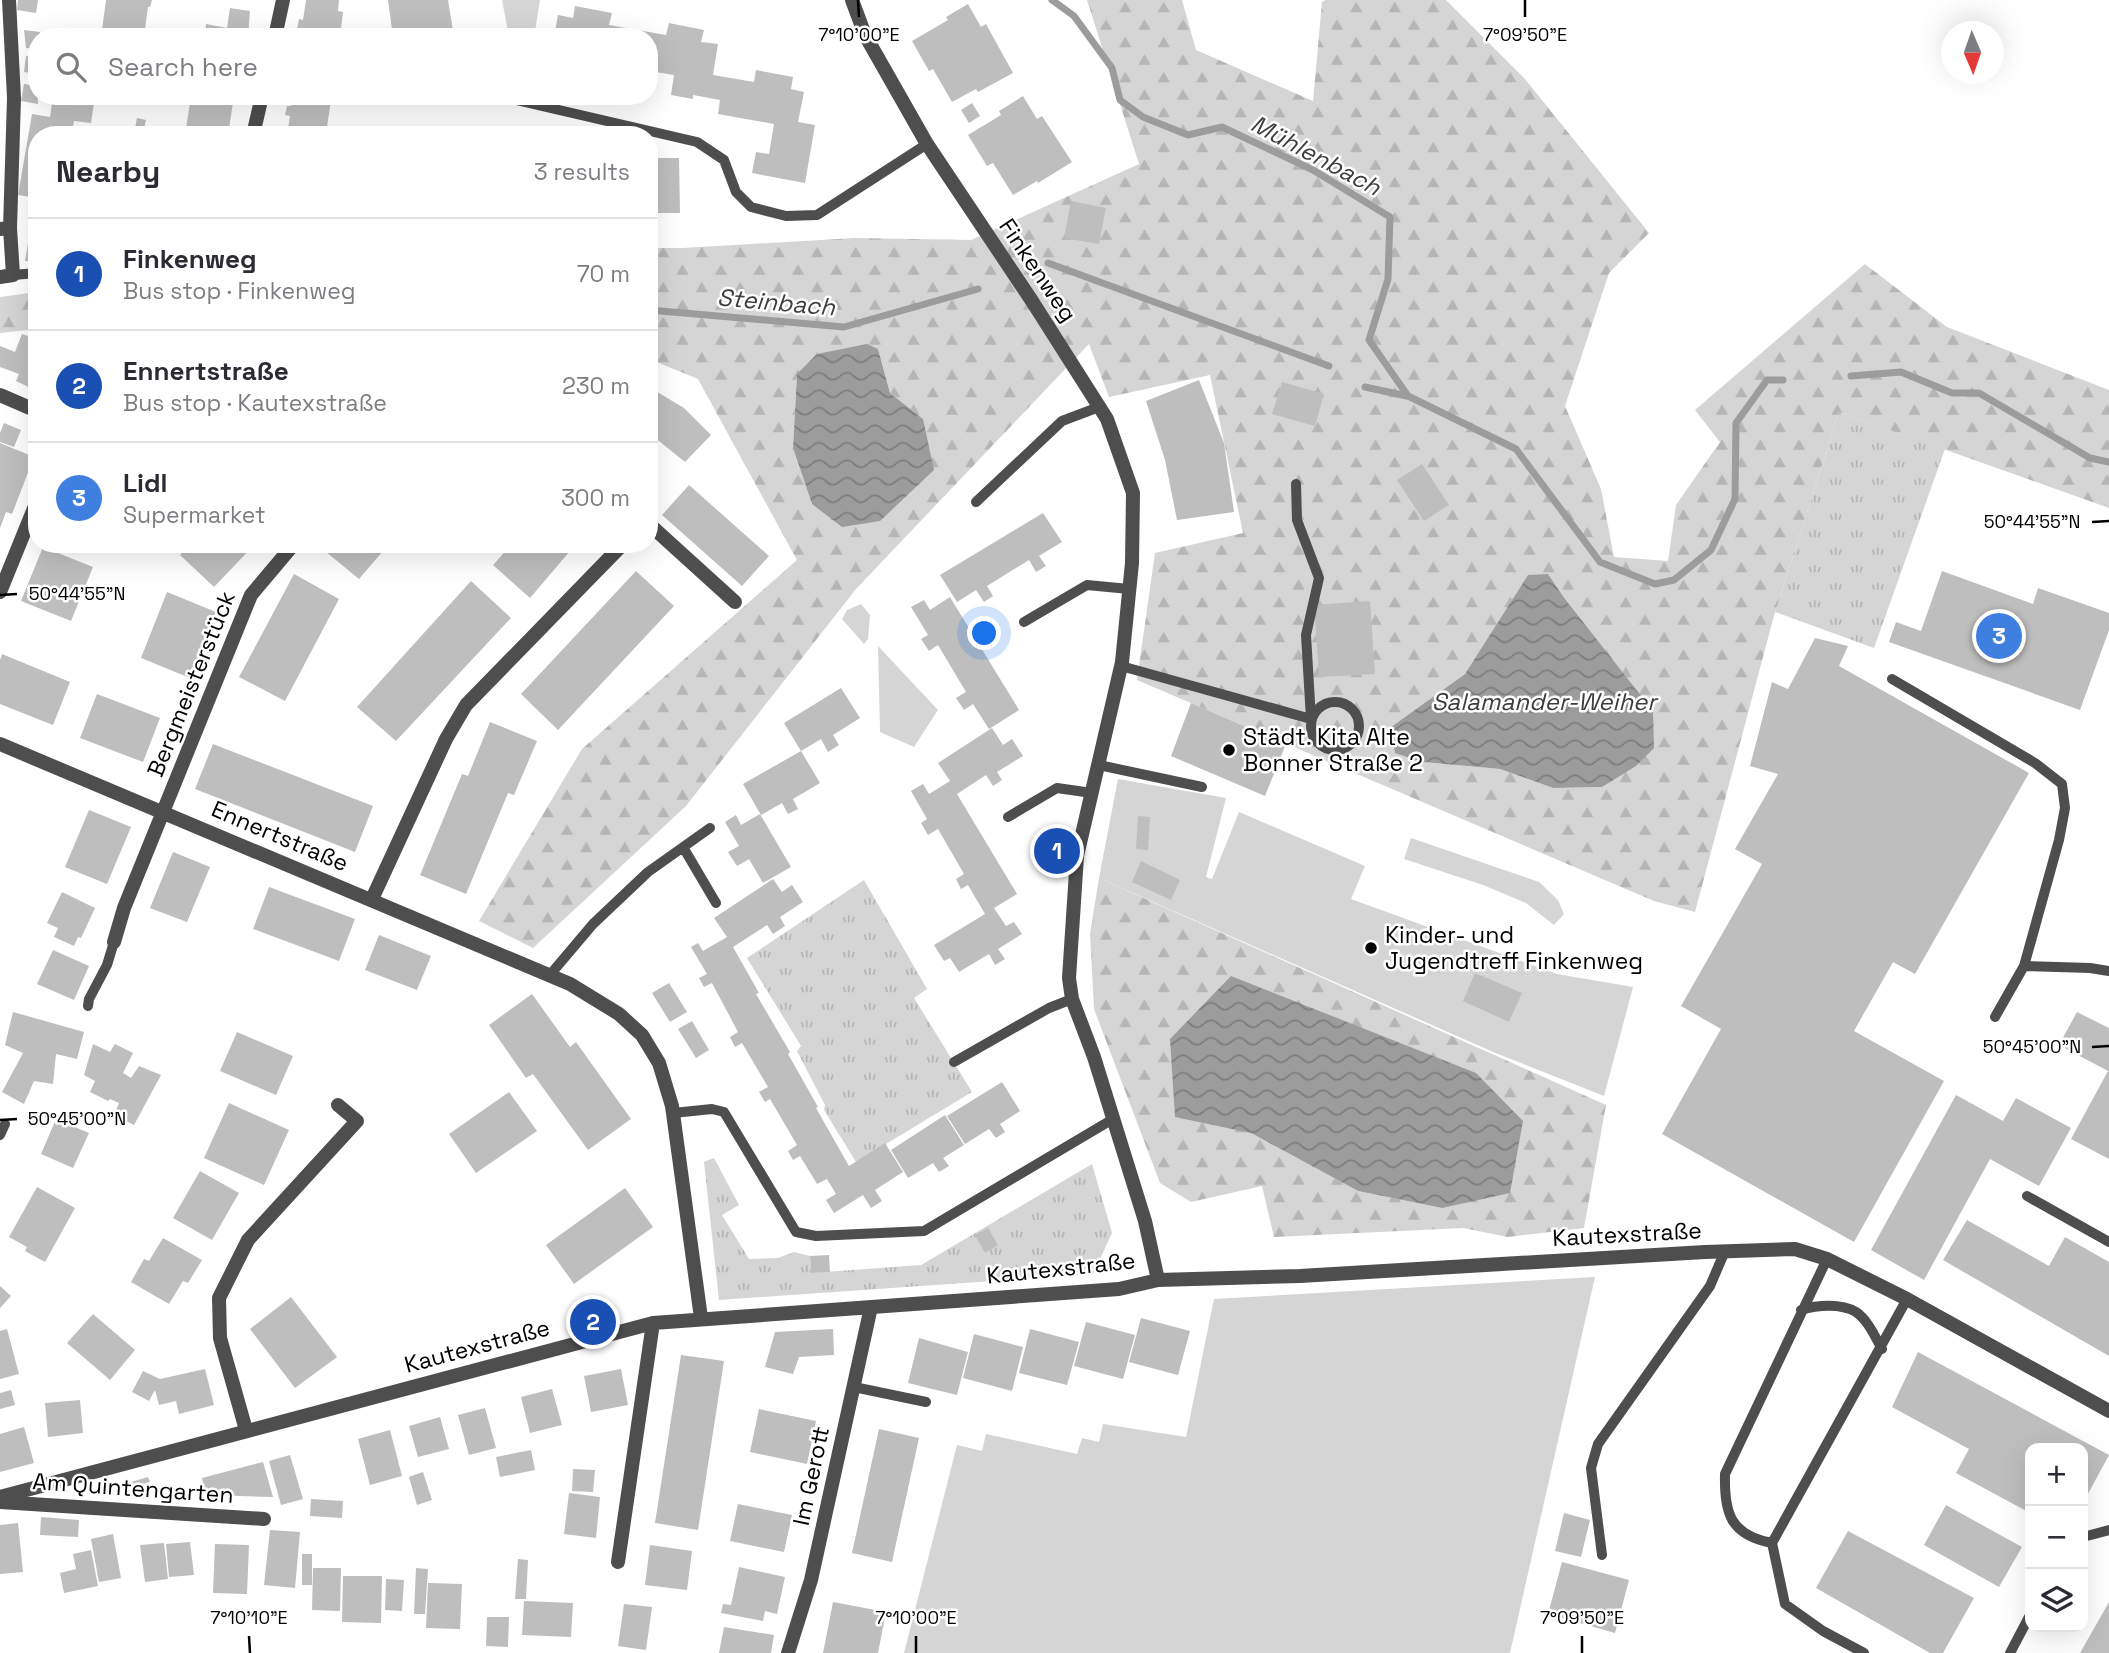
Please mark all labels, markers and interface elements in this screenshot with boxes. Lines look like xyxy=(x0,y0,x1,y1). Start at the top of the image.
north arrow xyxy=(1941,21,2004,84)
text: 7°10'00"E xyxy=(818,23,900,46)
text: 7°09'50"E xyxy=(1483,23,1567,46)
search box xyxy=(28,28,658,105)
icon: search xyxy=(52,48,90,86)
text: Search here xyxy=(108,50,258,84)
water label: Mühlenbach xyxy=(1246,108,1388,203)
text: Nearby xyxy=(56,152,160,191)
text: 3 results xyxy=(534,157,630,187)
street label: Finkenweg xyxy=(993,213,1083,327)
text: Finkenweg xyxy=(123,242,257,276)
text: 1 xyxy=(74,259,84,289)
text: 70 m xyxy=(577,259,630,289)
text: Bus stop · Finkenweg xyxy=(123,276,356,306)
water label: Steinbach xyxy=(716,281,837,323)
text: Ennertstraße xyxy=(123,354,289,388)
text: 2 xyxy=(72,371,86,401)
text: 230 m xyxy=(562,371,630,401)
text: Bus stop · Kautexstraße xyxy=(123,388,387,418)
text: Lidl xyxy=(123,466,168,500)
text: 3 xyxy=(72,483,86,513)
text: 300 m xyxy=(561,483,630,513)
text: Supermarket xyxy=(123,500,265,530)
text: 50°44'55"N xyxy=(1984,510,2080,533)
text: 50°44'55"N xyxy=(29,582,125,605)
street label: Bergmeisterstück xyxy=(140,587,242,781)
pin: 3 xyxy=(1976,610,2022,662)
your location xyxy=(967,616,1001,650)
water label: Salamander-Weiher xyxy=(1432,686,1659,717)
place label: Städt. Kita Alte Bonner Straße 2 xyxy=(1243,722,1423,778)
marker: Städt. Kita Alte Bonner Straße 2 xyxy=(1221,742,1237,758)
street label: Ennertstraße xyxy=(207,794,353,878)
pin: 1 xyxy=(1034,825,1080,877)
place label: Kinder- und Jugendtreff Finkenweg xyxy=(1385,920,1643,976)
marker: Kinder- und Jugendtreff Finkenweg xyxy=(1363,940,1379,956)
text: 50°45'00"N xyxy=(1983,1035,2081,1058)
text: 50°45'00"N xyxy=(28,1107,126,1130)
street label: Kautexstraße xyxy=(1552,1215,1702,1253)
street label: Kautexstraße xyxy=(985,1245,1137,1291)
pin: 2 xyxy=(570,1296,616,1348)
street label: Kautexstraße xyxy=(401,1312,553,1380)
street label: Im Gerott xyxy=(786,1424,836,1528)
map controls xyxy=(2025,1443,2088,1632)
button: + xyxy=(2025,1443,2088,1506)
street label: Am Quintengarten xyxy=(31,1466,235,1510)
button: − xyxy=(2025,1506,2088,1569)
button: layers xyxy=(2025,1569,2088,1632)
text: 7°10'10"E xyxy=(210,1606,288,1629)
text: 7°10'00"E xyxy=(875,1606,957,1629)
text: 7°09'50"E xyxy=(1540,1606,1624,1629)

